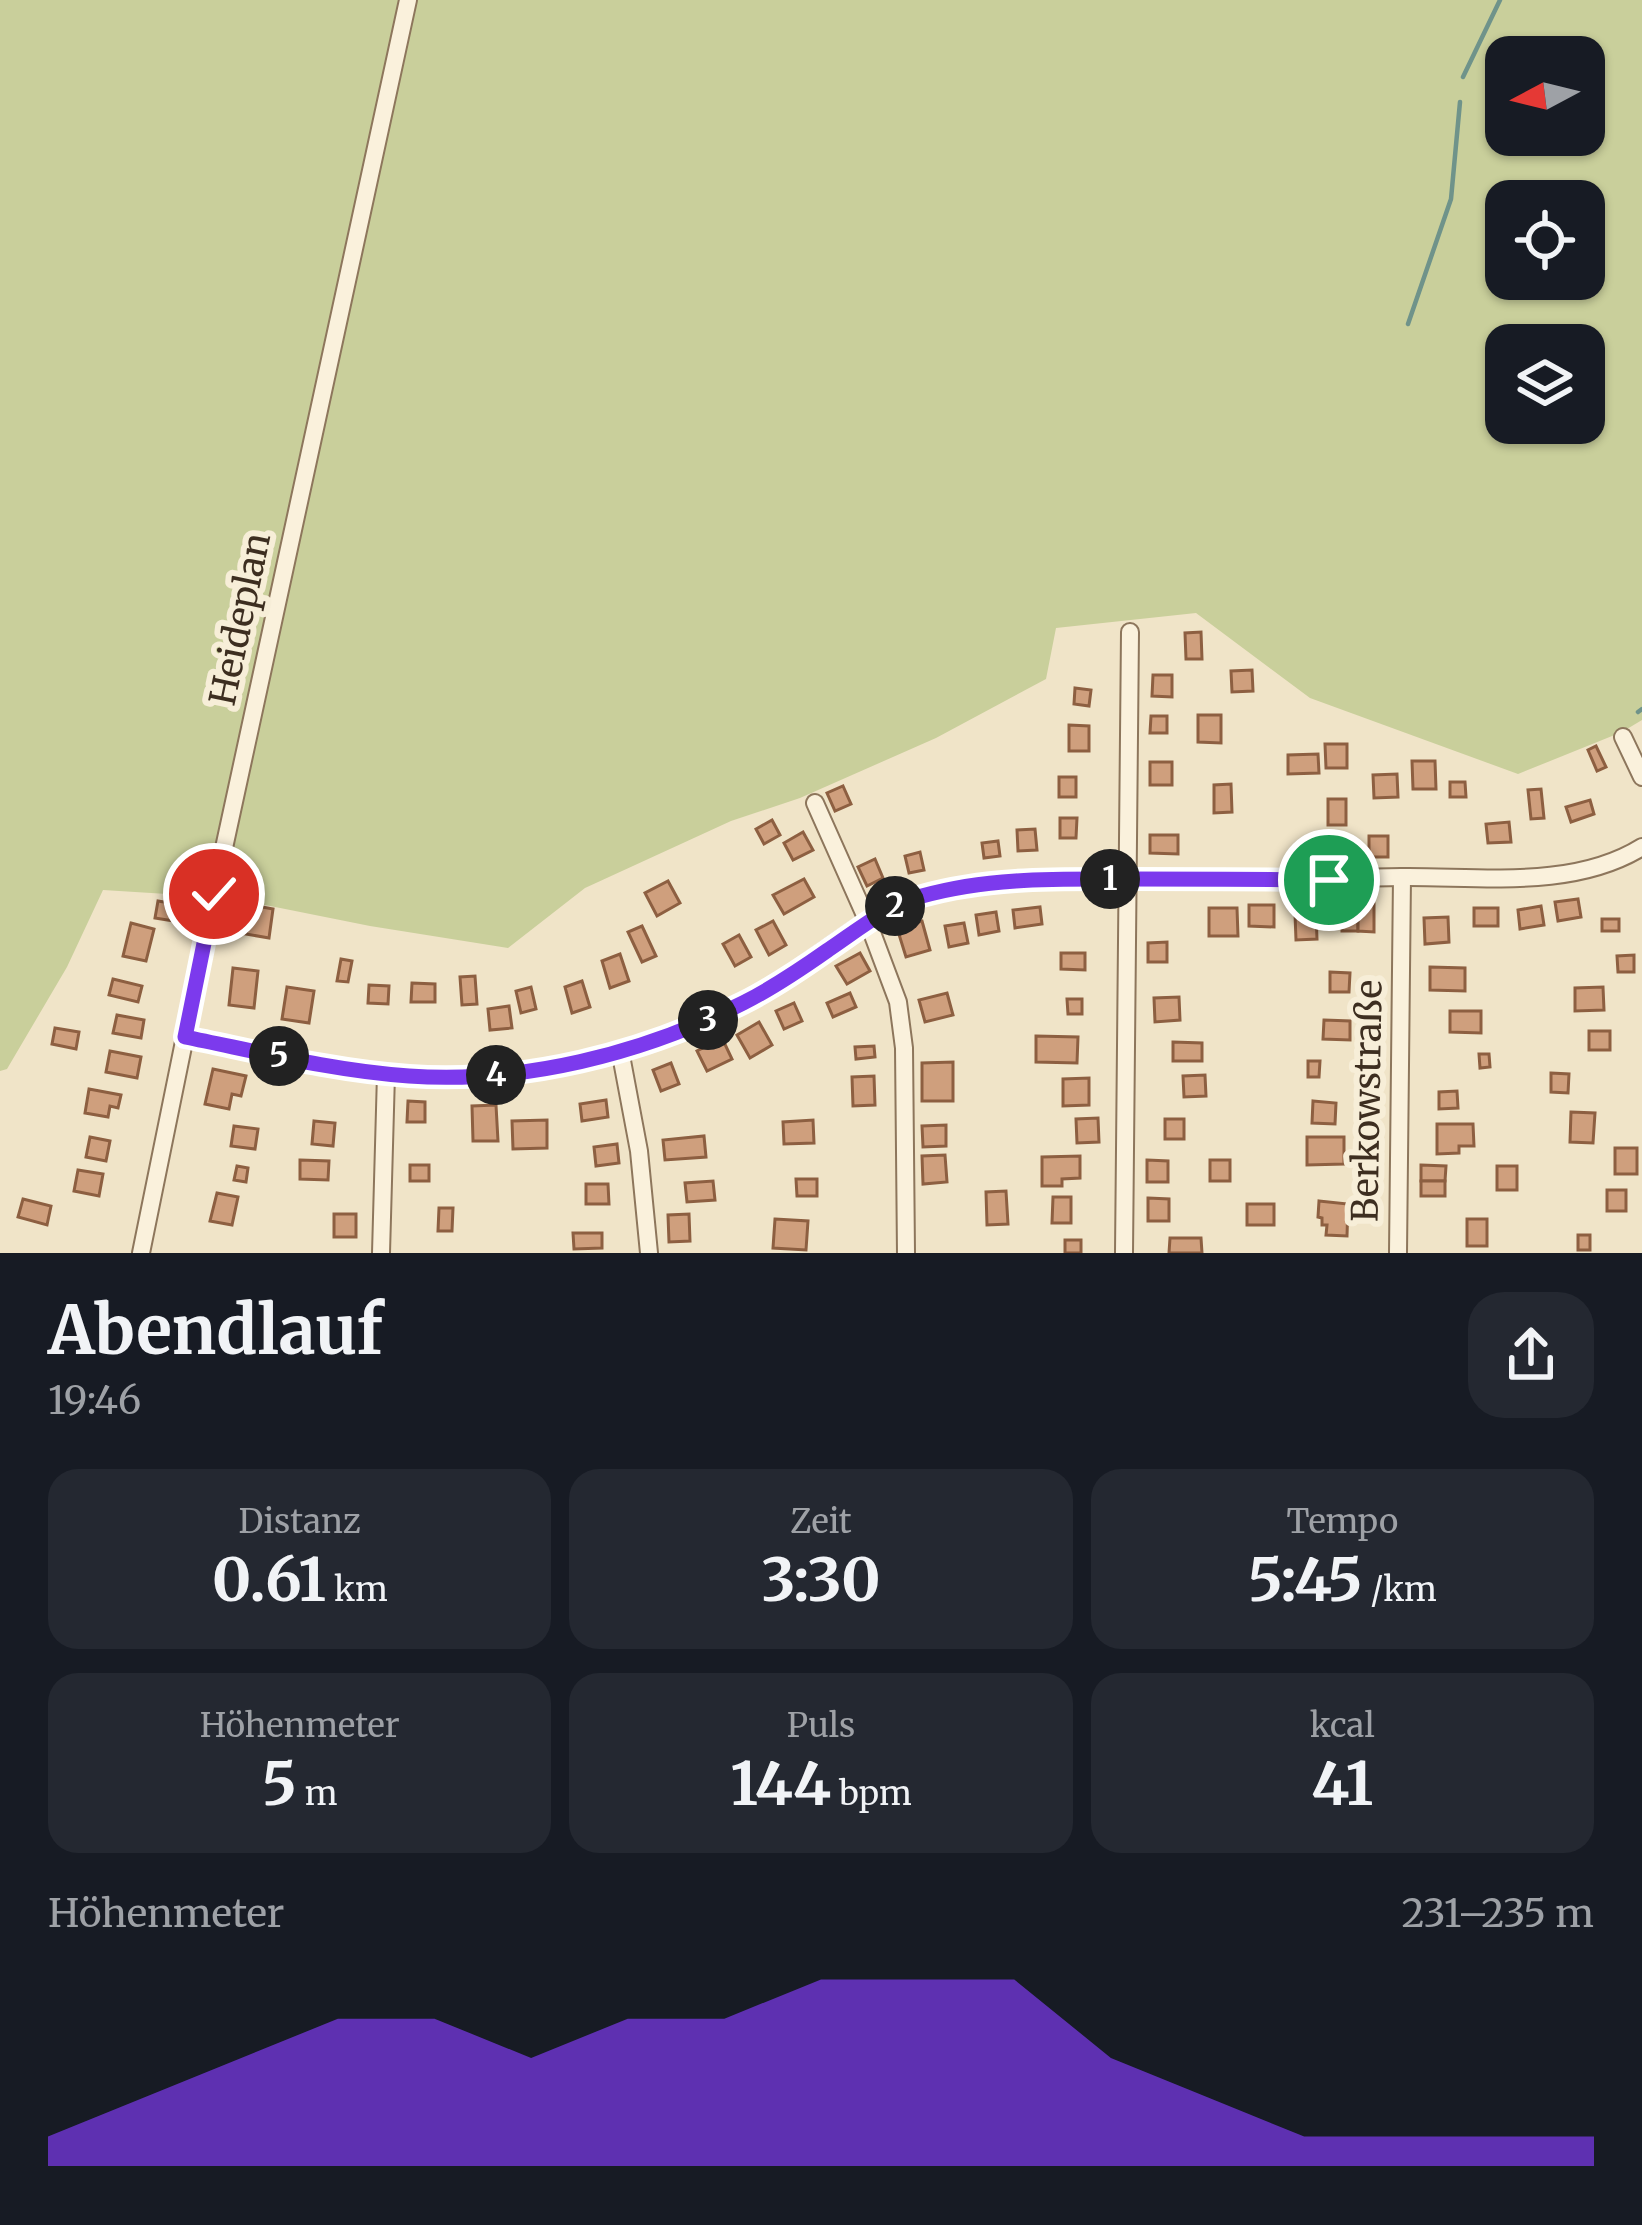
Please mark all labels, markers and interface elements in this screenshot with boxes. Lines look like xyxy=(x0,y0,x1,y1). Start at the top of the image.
north arrow xyxy=(1485,36,1605,156)
map controls xyxy=(1485,36,1605,444)
button: locate xyxy=(1485,180,1605,300)
button: layers xyxy=(1485,324,1605,444)
street label: Heideplan xyxy=(200,528,280,709)
pin xyxy=(1278,829,1380,931)
pin xyxy=(163,843,265,945)
icon: arrive xyxy=(1296,847,1362,913)
pin: 1 xyxy=(1080,849,1140,909)
text: 1 xyxy=(1102,858,1118,899)
icon: check xyxy=(181,861,247,927)
pin: 2 xyxy=(865,876,925,936)
text: 2 xyxy=(885,885,905,926)
street label: Berkowstraße xyxy=(1342,979,1392,1223)
pin: 3 xyxy=(678,990,738,1050)
text: 3 xyxy=(699,999,717,1040)
pin: 5 xyxy=(249,1026,309,1086)
text: 5 xyxy=(269,1035,289,1076)
pin: 4 xyxy=(466,1045,526,1105)
text: 4 xyxy=(486,1054,506,1095)
text: Abendlauf xyxy=(48,1289,383,1372)
button: share xyxy=(1468,1292,1594,1418)
text: 19:46 xyxy=(48,1376,141,1425)
text: Distanz xyxy=(239,1501,361,1542)
text: Zeit xyxy=(790,1501,852,1542)
text: Tempo xyxy=(1286,1501,1398,1542)
text: 0.61 xyxy=(212,1542,326,1617)
text: 3:30 xyxy=(761,1542,881,1617)
text: 5:45 xyxy=(1248,1542,1363,1617)
text: km xyxy=(326,1569,388,1610)
text: /km xyxy=(1363,1569,1437,1610)
text: Höhenmeter xyxy=(200,1705,400,1746)
text: Puls xyxy=(787,1705,855,1746)
text: kcal xyxy=(1310,1705,1375,1746)
text: 5 xyxy=(262,1746,297,1821)
text: 144 xyxy=(730,1746,831,1821)
text: 41 xyxy=(1311,1746,1373,1821)
text: m xyxy=(297,1773,338,1814)
text: bpm xyxy=(831,1773,912,1814)
text: Höhenmeter xyxy=(48,1889,284,1938)
text: 231–235 m xyxy=(1401,1889,1594,1938)

